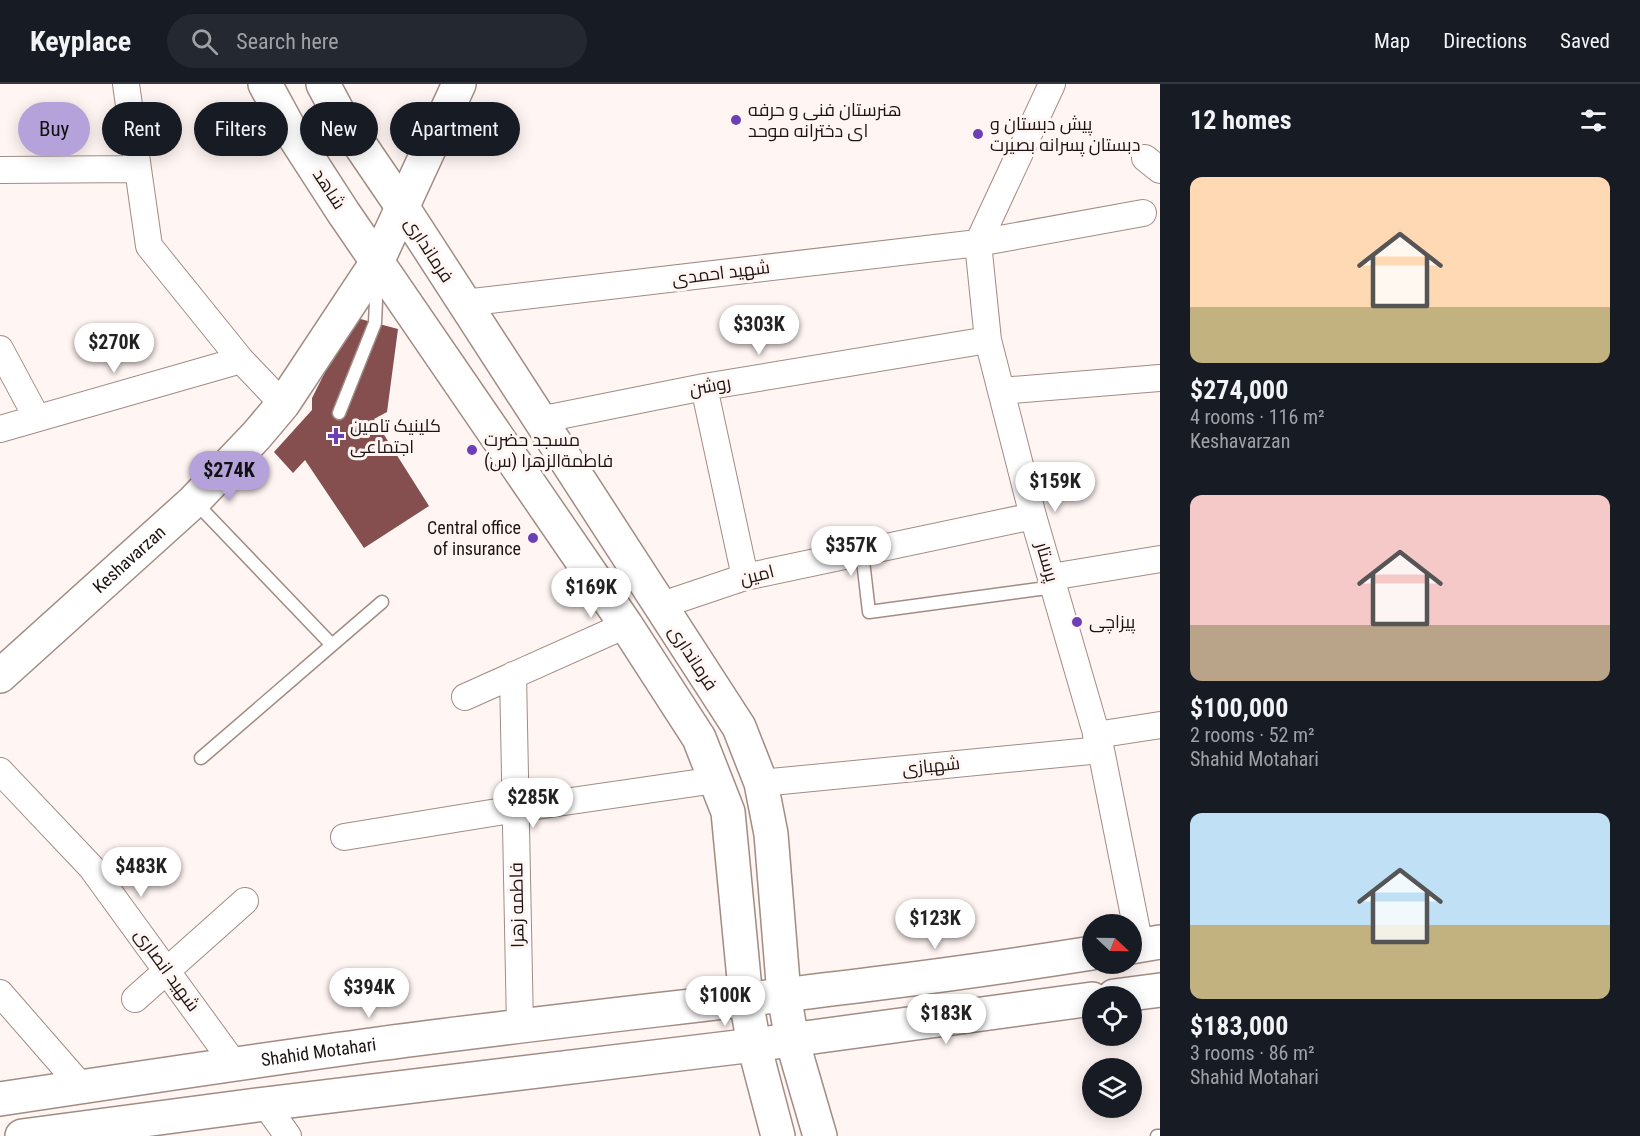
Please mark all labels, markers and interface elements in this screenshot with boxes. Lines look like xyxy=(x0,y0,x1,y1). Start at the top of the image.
search box xyxy=(167,14,587,68)
text: Keyplace xyxy=(30,25,131,58)
icon: search xyxy=(188,25,221,58)
text: Search here xyxy=(236,29,339,54)
text: Map xyxy=(1374,29,1410,53)
text: Directions xyxy=(1443,29,1527,53)
text: Saved xyxy=(1560,29,1610,53)
place label: هنرستان فنی و حرفه ای دخترانه موحد xyxy=(748,99,902,142)
chip: Buy xyxy=(18,102,90,156)
chip: Rent xyxy=(102,102,182,156)
chip: Filters xyxy=(194,102,288,156)
chip: New xyxy=(300,102,378,156)
chip: Apartment xyxy=(390,102,520,156)
icon: filters xyxy=(1577,104,1610,137)
text: 12 homes xyxy=(1190,105,1292,135)
marker: هنرستان فنی و حرفه ای دخترانه موحد xyxy=(729,113,743,127)
place label: پیش دبستان و دبستان پسرانه بصیرت xyxy=(990,113,1140,157)
marker: پیش دبستان و دبستان پسرانه بصیرت xyxy=(971,127,985,141)
street label: شاهد xyxy=(309,164,350,213)
street label: فرمانداری xyxy=(400,213,458,287)
icon: home xyxy=(1346,216,1454,324)
street label: شهید احمدی xyxy=(671,256,771,290)
pin: $303K xyxy=(717,305,801,356)
text: $303K xyxy=(733,312,785,336)
pin: $270K xyxy=(72,323,156,374)
text: $270K xyxy=(88,330,140,354)
street label: روشن xyxy=(688,372,732,400)
text: $274,000 xyxy=(1190,375,1288,405)
text: 4 rooms · 116 m² xyxy=(1190,405,1325,429)
place label: کلینیک تامین اجتماعی xyxy=(350,415,441,458)
marker: کلینیک تامین اجتماعی xyxy=(327,427,345,445)
place label: مسجد حضرت فاطمةالزهرا (س) xyxy=(484,429,613,472)
text: Keshavarzan xyxy=(1190,429,1290,453)
marker: مسجد حضرت فاطمةالزهرا (س) xyxy=(465,443,479,457)
pin: $274K xyxy=(187,451,271,502)
text: $274K xyxy=(203,458,255,482)
pin: $159K xyxy=(1013,462,1097,513)
text: $159K xyxy=(1029,469,1081,493)
place label: Central office of insurance xyxy=(427,517,521,559)
street label: Keshavarzan xyxy=(88,521,169,597)
pin: $357K xyxy=(809,526,893,577)
marker: Central office of insurance xyxy=(526,531,540,545)
text: $357K xyxy=(825,533,877,557)
icon: home xyxy=(1346,534,1454,642)
street label: پرستار xyxy=(1030,539,1063,585)
street label: امین xyxy=(738,560,776,590)
pin: $169K xyxy=(549,568,633,619)
text: $169K xyxy=(565,575,617,599)
place label: پیزاچی xyxy=(1089,611,1135,634)
marker: پیزاچی xyxy=(1070,615,1084,629)
street label: فرمانداری xyxy=(664,621,722,695)
text: $100,000 xyxy=(1190,693,1288,723)
text: 2 rooms · 52 m² xyxy=(1190,723,1315,747)
text: Shahid Motahari xyxy=(1190,747,1319,771)
street label: شهبازی xyxy=(901,752,961,780)
pin: $285K xyxy=(491,778,575,829)
text: $285K xyxy=(507,785,559,809)
pin: $483K xyxy=(99,847,183,898)
icon: home xyxy=(1346,852,1454,960)
text: $483K xyxy=(115,854,167,878)
street label: فاطمه زهرا xyxy=(505,862,529,948)
pin: $123K xyxy=(893,899,977,950)
text: $123K xyxy=(909,906,961,930)
north arrow xyxy=(1082,914,1142,974)
map controls xyxy=(1082,914,1142,1118)
street label: شهید انصاری xyxy=(130,924,204,1016)
pin: $394K xyxy=(327,968,411,1019)
text: $394K xyxy=(343,975,395,999)
pin: $100K xyxy=(683,976,767,1027)
text: $100K xyxy=(699,983,751,1007)
button: locate xyxy=(1082,986,1142,1046)
pin: $183K xyxy=(904,994,988,1045)
text: $183K xyxy=(920,1001,972,1025)
text: $183,000 xyxy=(1190,1011,1288,1041)
street label: Shahid Motahari xyxy=(260,1033,377,1070)
text: 3 rooms · 86 m² xyxy=(1190,1041,1315,1065)
button: layers xyxy=(1082,1058,1142,1118)
text: Shahid Motahari xyxy=(1190,1065,1319,1089)

